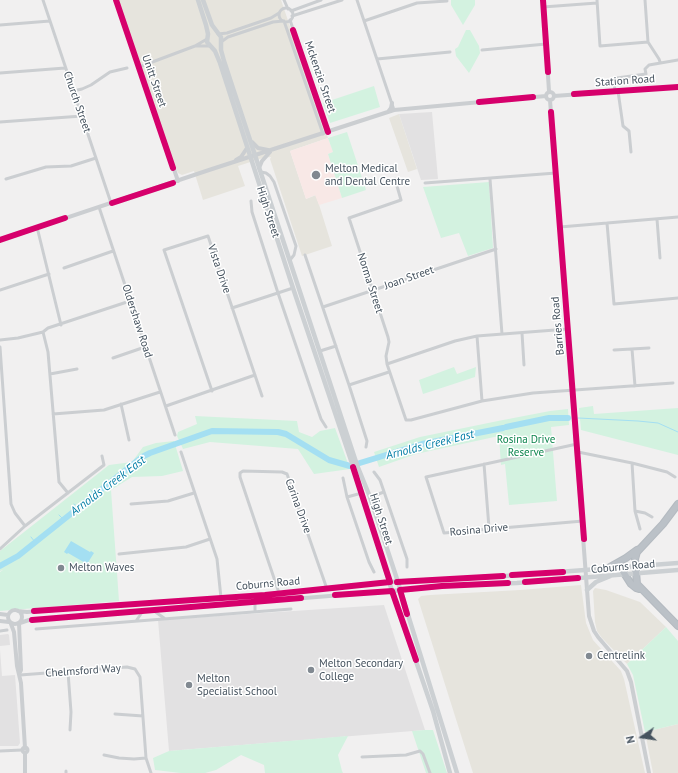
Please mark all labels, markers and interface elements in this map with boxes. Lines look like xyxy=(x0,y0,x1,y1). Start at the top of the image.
street label: Mckenzie Street xyxy=(302,39,338,115)
street label: Unitt Street xyxy=(139,53,169,109)
street label: Church Street xyxy=(60,70,94,134)
street label: Station Road xyxy=(595,72,655,90)
place label: Melton Medical and Dental Centre xyxy=(325,162,410,188)
marker: Melton Medical and Dental Centre xyxy=(310,169,322,181)
street label: High Street xyxy=(253,185,283,239)
street label: Vista Drive xyxy=(205,243,233,295)
street label: Norma Street xyxy=(354,251,386,315)
street label: Joan Street xyxy=(382,263,436,293)
street label: Oldershaw Road xyxy=(119,283,155,359)
street label: Barries Road xyxy=(549,296,567,356)
water label: Arnolds Creek East xyxy=(384,427,476,463)
park label: Rosina Drive Reserve xyxy=(497,433,555,459)
water label: Arnolds Creek East xyxy=(68,453,148,519)
street label: Carina Drive xyxy=(282,477,314,535)
street label: High Street xyxy=(366,492,396,546)
street label: Rosina Drive xyxy=(449,521,509,539)
street label: Coburns Road xyxy=(590,558,656,576)
place label: Melton Waves xyxy=(69,561,134,575)
marker: Melton Waves xyxy=(56,563,66,573)
street label: Coburns Road xyxy=(235,575,301,593)
place label: Centrelink xyxy=(597,649,645,663)
marker: Centrelink xyxy=(584,651,594,661)
place label: Melton Secondary College xyxy=(319,657,403,683)
street label: Chelmsford Way xyxy=(45,662,121,680)
marker: Melton Secondary College xyxy=(306,665,316,675)
place label: Melton Specialist School xyxy=(197,672,277,698)
marker: Melton Specialist School xyxy=(184,680,194,690)
north arrow xyxy=(622,717,662,757)
text: N xyxy=(623,735,638,745)

